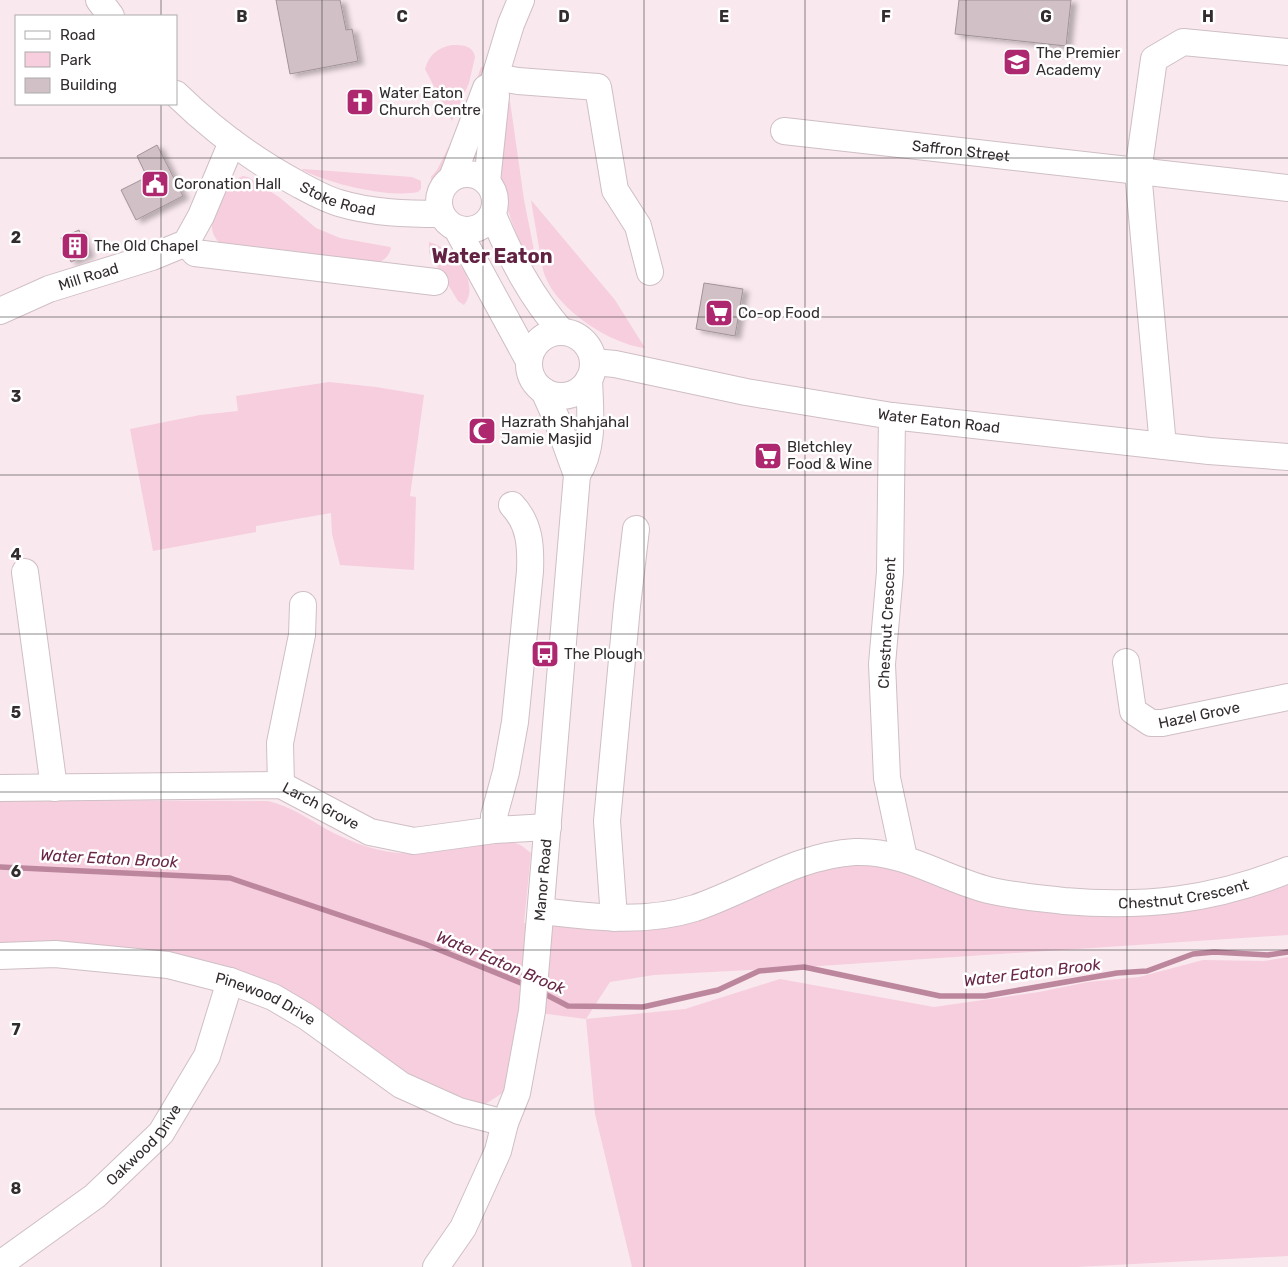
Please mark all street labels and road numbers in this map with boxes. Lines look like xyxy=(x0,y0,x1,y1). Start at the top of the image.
street label: Saffron Street xyxy=(911,137,1011,165)
street label: Stoke Road xyxy=(297,178,377,220)
street label: Mill Road xyxy=(56,259,121,295)
street label: Water Eaton Road xyxy=(876,405,1001,437)
street label: Chestnut Crescent xyxy=(875,557,899,689)
street label: Hazel Grove xyxy=(1157,698,1241,733)
street label: Larch Grove xyxy=(279,778,362,834)
street label: Manor Road xyxy=(531,838,555,922)
street label: Chestnut Crescent xyxy=(1118,875,1251,912)
street label: Pinewood Drive xyxy=(213,969,319,1029)
street label: Oakwood Drive xyxy=(102,1101,185,1189)

